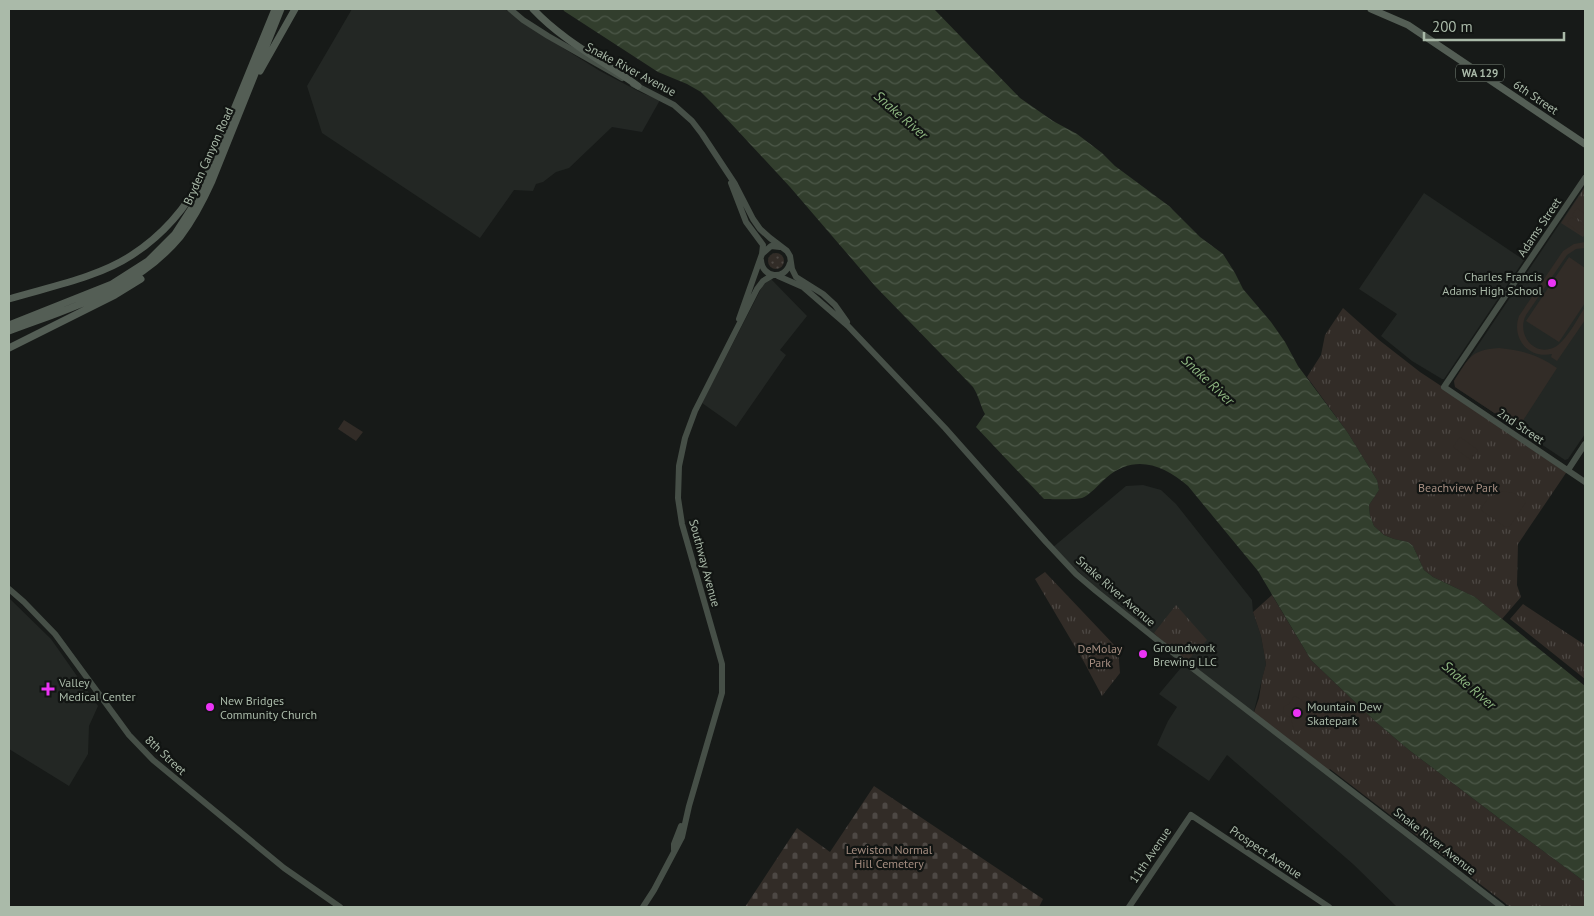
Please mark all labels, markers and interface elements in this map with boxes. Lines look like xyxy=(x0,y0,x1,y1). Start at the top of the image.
scale bar xyxy=(1424,10,1564,42)
text: 200 m xyxy=(1432,17,1473,36)
street label: Snake River Avenue xyxy=(583,39,679,99)
road number: WA 129 xyxy=(1456,64,1504,82)
street label: 6th Street xyxy=(1511,77,1561,117)
water label: Snake River xyxy=(870,87,933,144)
street label: Bryden Canyon Road xyxy=(180,105,236,207)
street label: Adams Street xyxy=(1514,195,1564,259)
place label: Charles Francis Adams High School xyxy=(1442,269,1542,298)
marker: Charles Francis Adams High School xyxy=(1546,277,1558,289)
water label: Snake River xyxy=(1178,351,1239,410)
street label: 2nd Street xyxy=(1495,405,1547,447)
park label: Beachview Park xyxy=(1418,480,1498,495)
street label: Southway Avenue xyxy=(686,518,724,608)
street label: Snake River Avenue xyxy=(1073,552,1159,630)
place label: Groundwork Brewing LLC xyxy=(1153,640,1217,669)
park label: DeMolay Park xyxy=(1078,641,1123,670)
marker: Groundwork Brewing LLC xyxy=(1137,648,1149,660)
water label: Snake River xyxy=(1438,657,1501,714)
place label: Valley Medical Center xyxy=(58,675,136,704)
marker: Valley Medical Center xyxy=(41,682,55,696)
place label: New Bridges Community Church xyxy=(220,693,317,722)
place label: Mountain Dew Skatepark xyxy=(1307,699,1382,728)
marker: New Bridges Community Church xyxy=(204,701,216,713)
marker: Mountain Dew Skatepark xyxy=(1291,707,1303,719)
street label: 8th Street xyxy=(142,732,190,778)
street label: Snake River Avenue xyxy=(1391,804,1479,878)
street label: Prospect Avenue xyxy=(1227,822,1305,882)
street label: 11th Avenue xyxy=(1126,824,1174,886)
park label: Lewiston Normal Hill Cemetery xyxy=(846,842,933,871)

